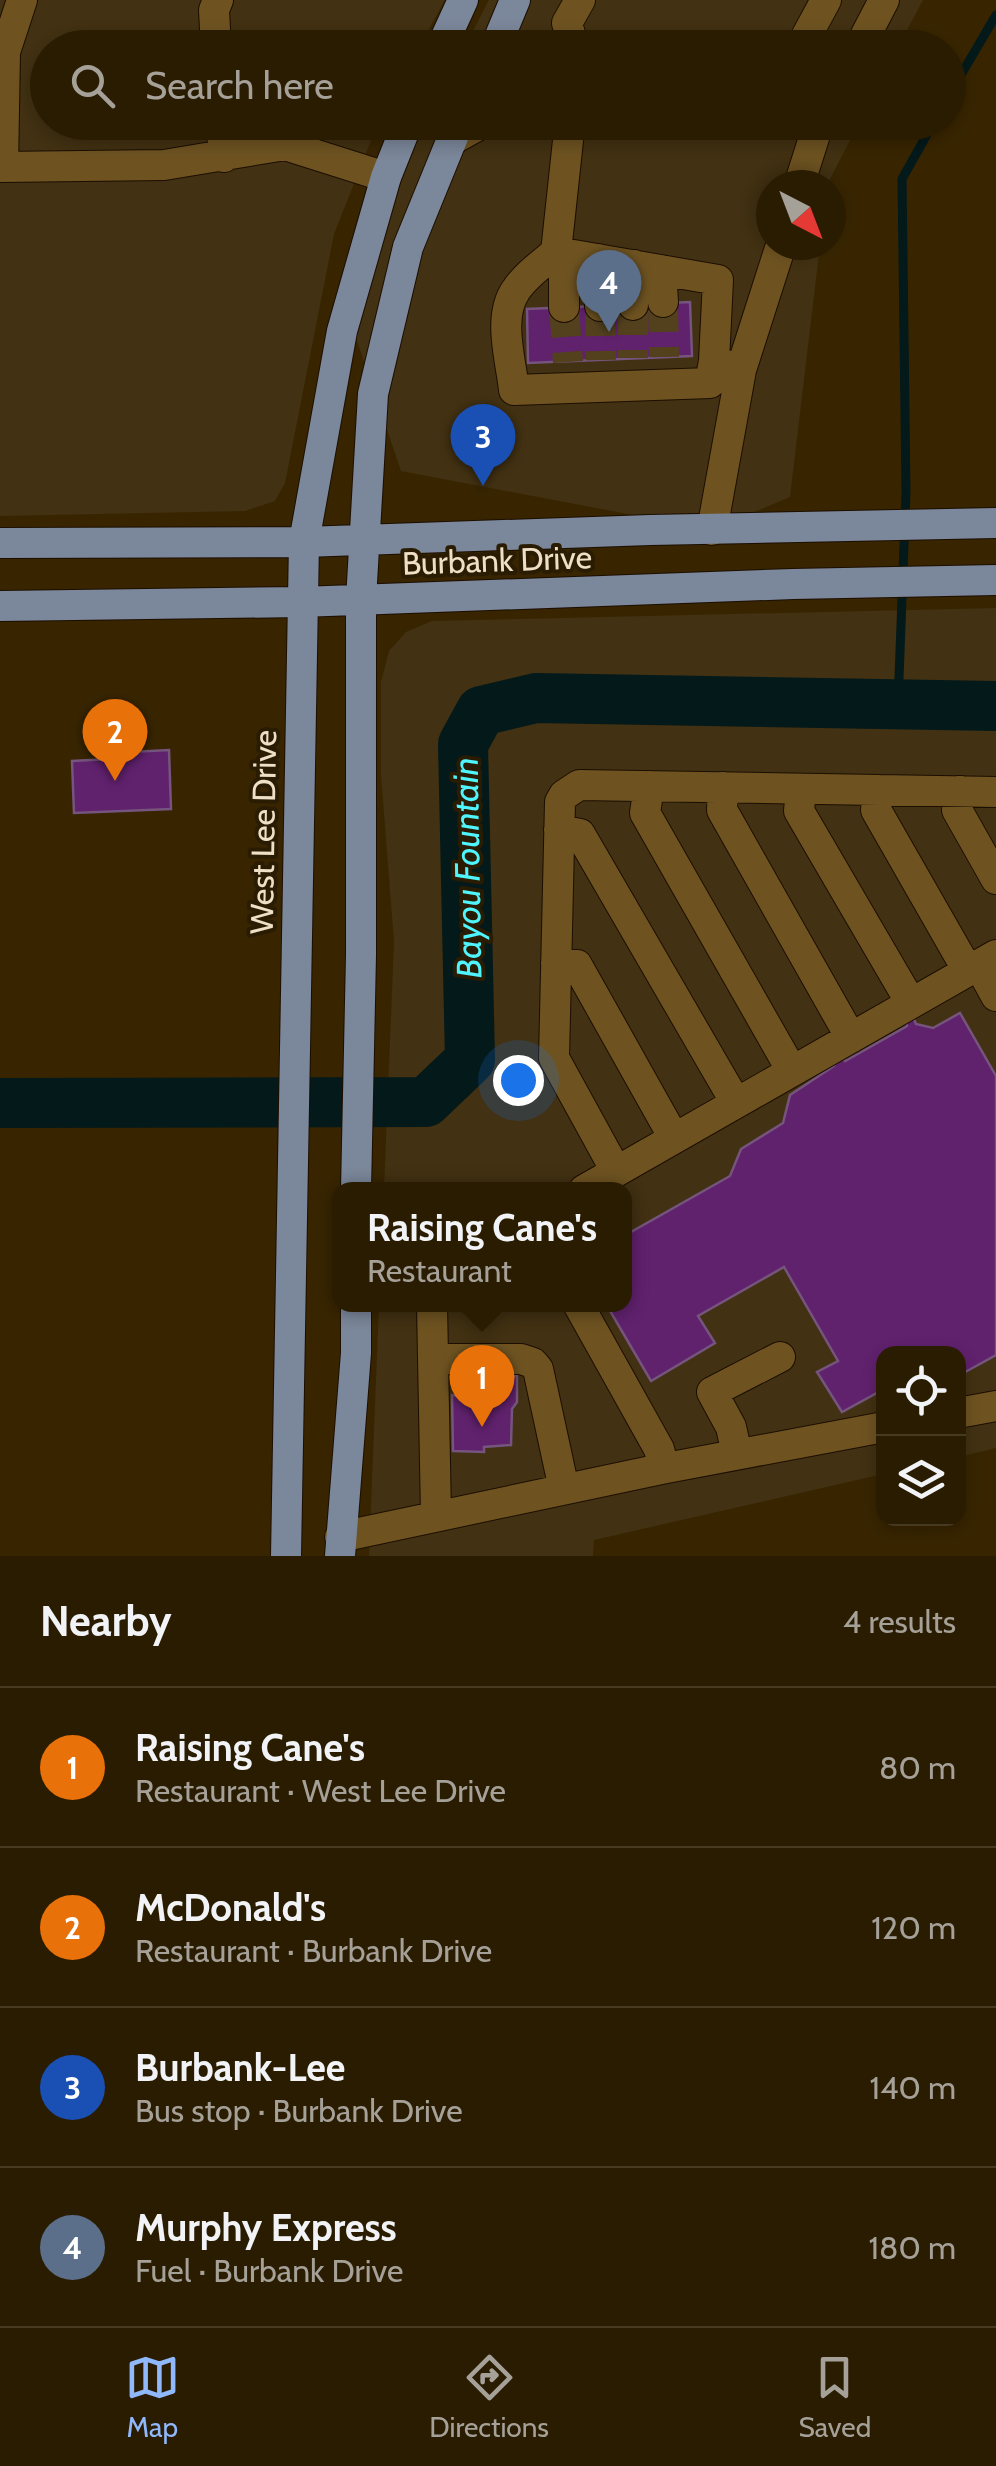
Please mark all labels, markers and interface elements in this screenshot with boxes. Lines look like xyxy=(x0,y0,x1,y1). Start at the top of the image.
search box xyxy=(30,30,966,140)
icon: search xyxy=(65,58,120,113)
text: Search here xyxy=(145,62,334,109)
north arrow xyxy=(756,170,846,260)
pin: 4 xyxy=(576,250,642,332)
pin: 3 xyxy=(450,404,516,486)
street label: Burbank Drive xyxy=(401,537,593,583)
pin: 2 xyxy=(82,698,148,781)
street label: West Lee Drive xyxy=(242,730,284,934)
water label: Bayou Fountain xyxy=(444,757,490,979)
your location xyxy=(493,1055,544,1106)
popup xyxy=(332,1182,632,1312)
text: Raising Cane's xyxy=(367,1204,597,1251)
text: Restaurant xyxy=(367,1251,512,1290)
pin: 1 xyxy=(450,1344,514,1427)
map controls xyxy=(876,1346,966,1526)
button: locate xyxy=(876,1346,966,1436)
button: layers xyxy=(876,1436,966,1526)
text: Nearby xyxy=(40,1595,172,1647)
text: 4 results xyxy=(843,1602,956,1641)
text: Raising Cane's xyxy=(135,1724,365,1771)
text: 1 xyxy=(67,1748,78,1787)
text: 80 m xyxy=(879,1748,956,1787)
text: Restaurant · West Lee Drive xyxy=(135,1771,506,1810)
text: McDonald's xyxy=(135,1884,326,1931)
text: 2 xyxy=(64,1908,81,1947)
text: 120 m xyxy=(871,1908,956,1947)
text: Restaurant · Burbank Drive xyxy=(135,1931,492,1970)
text: Burbank-Lee xyxy=(135,2044,345,2091)
text: 3 xyxy=(64,2068,81,2107)
text: 140 m xyxy=(869,2068,956,2107)
text: Bus stop · Burbank Drive xyxy=(135,2091,463,2130)
text: Murphy Express xyxy=(135,2204,397,2251)
text: 4 xyxy=(63,2228,82,2267)
text: 180 m xyxy=(869,2228,956,2267)
text: Fuel · Burbank Drive xyxy=(135,2251,403,2290)
tab: Map xyxy=(125,2350,180,2444)
tab: Directions xyxy=(429,2350,549,2444)
tab: Saved xyxy=(799,2350,871,2444)

